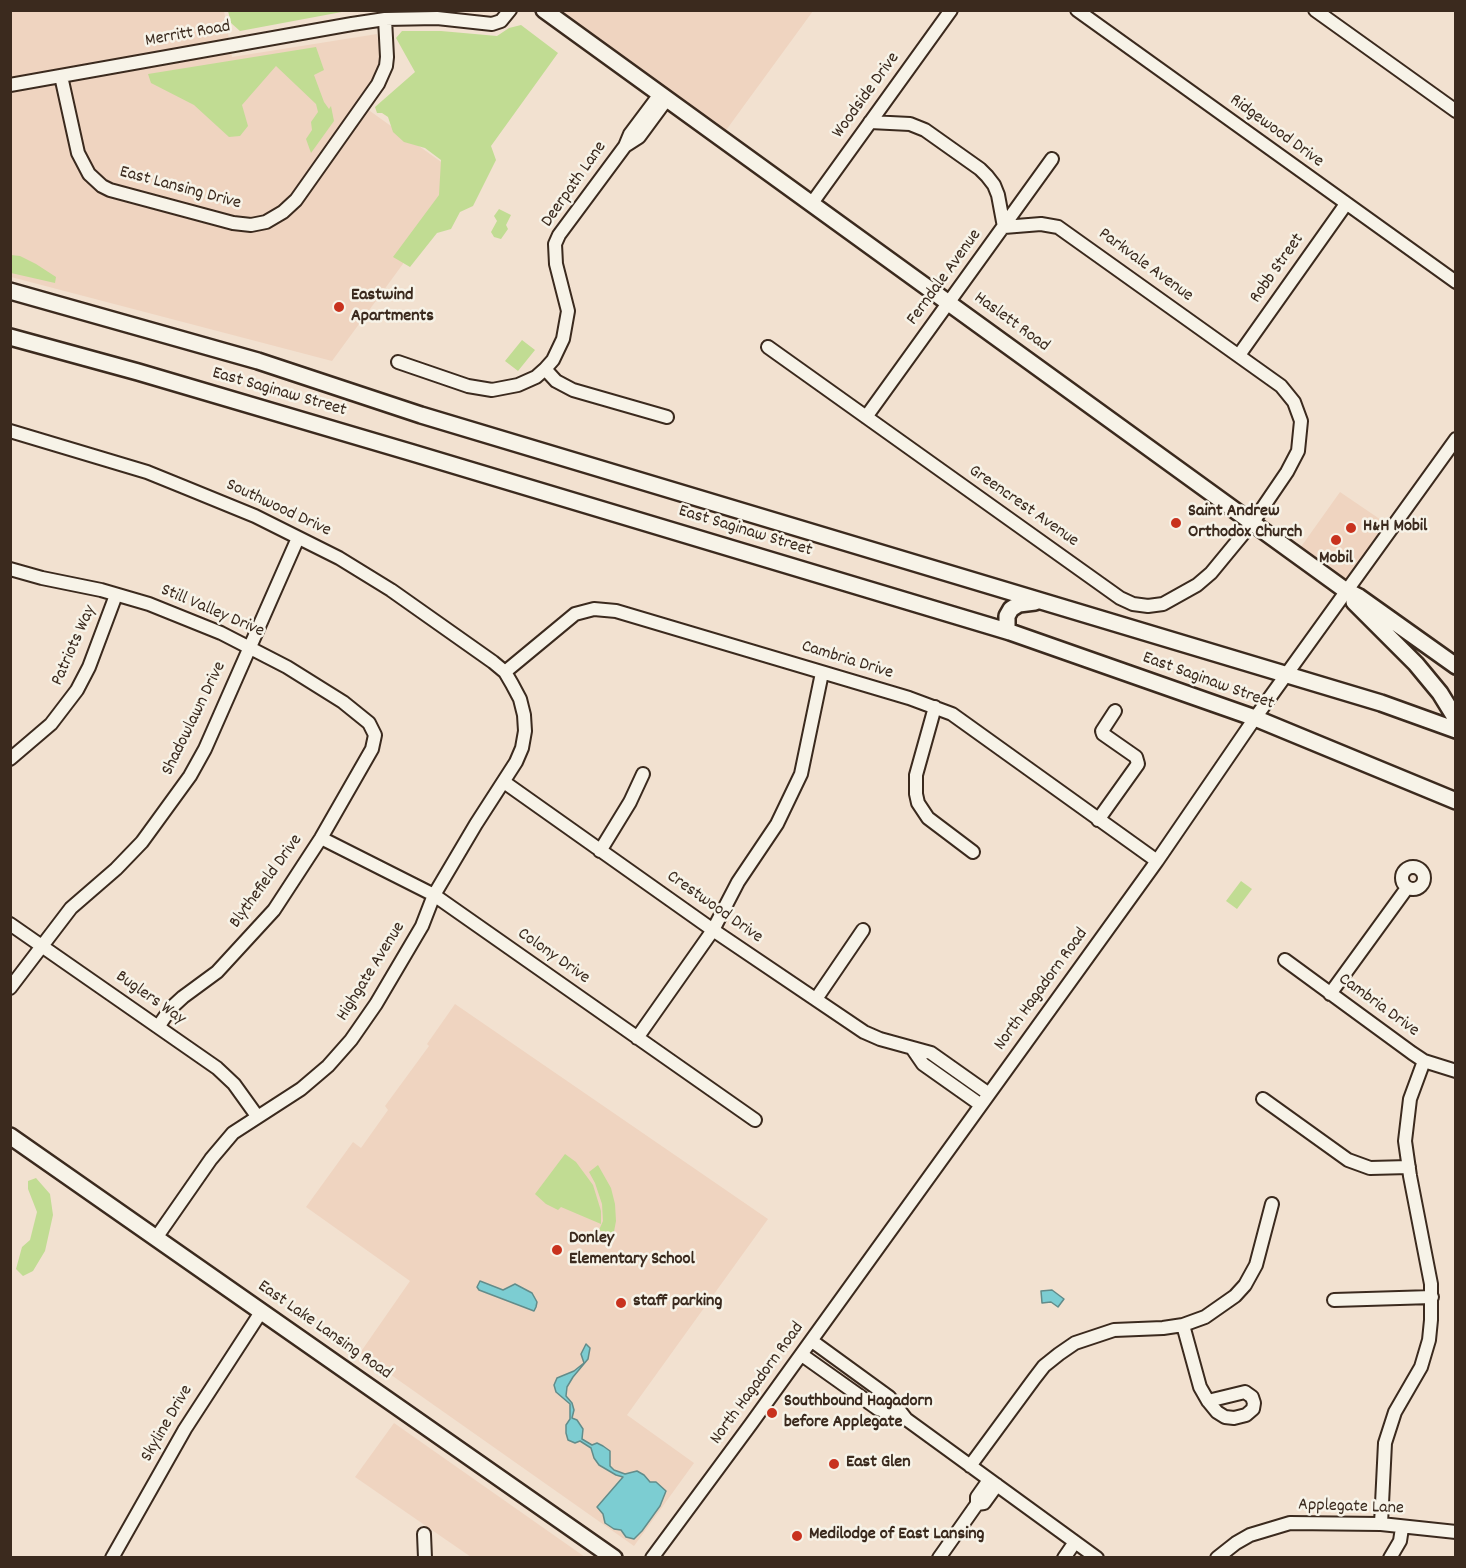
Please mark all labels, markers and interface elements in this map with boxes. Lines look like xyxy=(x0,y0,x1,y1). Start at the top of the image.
street label: Merritt Road xyxy=(144,17,232,53)
street label: Woodside Drive xyxy=(829,49,905,143)
street label: Ridgewood Drive xyxy=(1225,91,1327,173)
street label: Deerpath Lane xyxy=(538,138,612,232)
street label: East Lansing Drive xyxy=(117,162,243,216)
street label: Parkvale Avenue xyxy=(1093,224,1197,308)
street label: Ferndale Avenue xyxy=(903,226,987,330)
street label: Robb Street xyxy=(1246,230,1310,308)
place label: Eastwind Apartments xyxy=(351,286,434,328)
street label: Haslett Road xyxy=(969,288,1053,358)
marker: Eastwind Apartments xyxy=(332,300,346,314)
street label: East Saginaw Street xyxy=(209,363,349,423)
street label: Greencrest Avenue xyxy=(964,461,1082,553)
street label: Southwood Drive xyxy=(222,475,334,543)
street label: East Saginaw Street xyxy=(676,501,814,563)
place label: Saint Andrew Orthodox Church xyxy=(1188,502,1302,544)
marker: Saint Andrew Orthodox Church xyxy=(1169,516,1183,530)
place label: H&H Mobil xyxy=(1363,517,1427,539)
marker: H&H Mobil xyxy=(1344,521,1358,535)
marker: Mobil xyxy=(1329,533,1343,547)
place label: Mobil xyxy=(1319,549,1353,571)
street label: Still Valley Drive xyxy=(157,581,267,643)
street label: Patriots Way xyxy=(48,602,102,690)
street label: Cambria Drive xyxy=(799,637,895,685)
street label: East Saginaw Street xyxy=(1139,648,1277,716)
street label: Shadowlawn Drive xyxy=(158,658,232,780)
street label: Blythefield Drive xyxy=(226,831,308,933)
street label: Crestwood Drive xyxy=(662,867,766,949)
street label: Highgate Avenue xyxy=(333,918,411,1026)
street label: Colony Drive xyxy=(513,924,593,990)
street label: North Hagadorn Road xyxy=(990,925,1094,1055)
street label: Buglers Way xyxy=(111,967,189,1031)
street label: Cambria Drive xyxy=(1333,969,1423,1043)
place label: Donley Elementary School xyxy=(569,1229,695,1272)
marker: Donley Elementary School xyxy=(550,1243,564,1257)
street label: East Lake Lansing Road xyxy=(253,1277,395,1385)
place label: staff parking xyxy=(633,1292,722,1314)
marker: staff parking xyxy=(614,1296,628,1310)
street label: North Hagadorn Road xyxy=(706,1319,810,1449)
street label: Skyline Drive xyxy=(137,1382,199,1466)
place label: Southbound Hagadorn before Applegate xyxy=(784,1392,932,1434)
marker: Southbound Hagadorn before Applegate xyxy=(765,1406,779,1420)
place label: East Glen xyxy=(846,1453,911,1475)
marker: East Glen xyxy=(827,1457,841,1471)
street label: Applegate Lane xyxy=(1298,1495,1404,1521)
place label: Medilodge of East Lansing xyxy=(809,1525,984,1547)
marker: Medilodge of East Lansing xyxy=(790,1529,804,1543)

